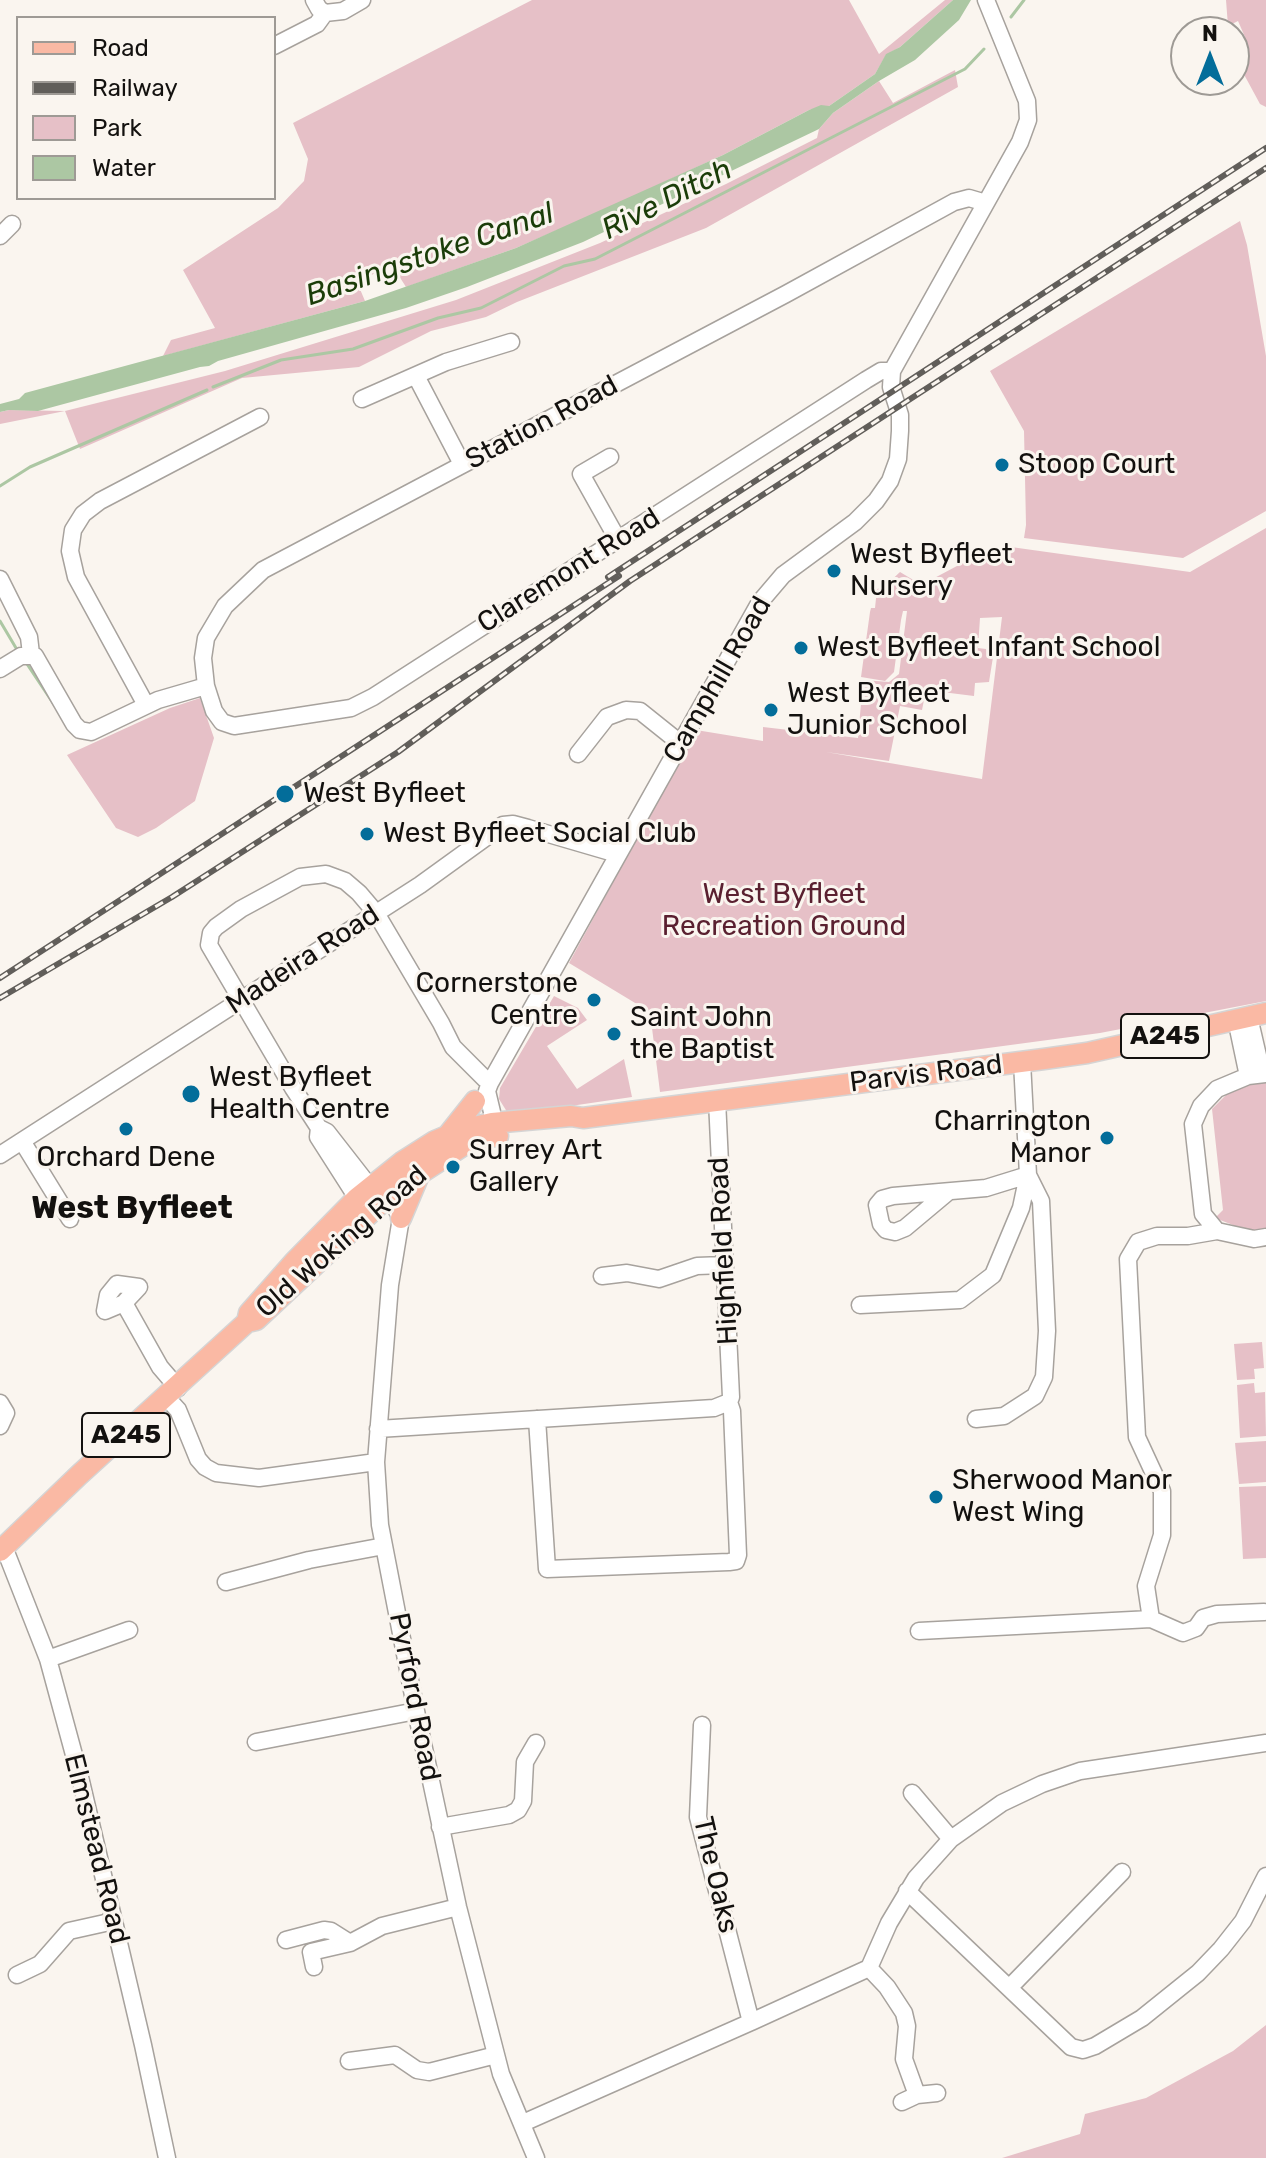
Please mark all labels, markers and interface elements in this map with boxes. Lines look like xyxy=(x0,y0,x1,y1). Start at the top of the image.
legend xyxy=(16,16,276,200)
north arrow xyxy=(1170,16,1250,96)
text: N xyxy=(1202,20,1218,47)
text: Road xyxy=(92,34,149,62)
text: Railway xyxy=(92,74,178,102)
text: Park xyxy=(92,114,142,142)
water label: Rive Ditch xyxy=(596,152,738,248)
text: Water xyxy=(92,154,156,182)
water label: Basingstoke Canal xyxy=(301,196,559,314)
street label: Station Road xyxy=(460,369,624,477)
place label: Stoop Court xyxy=(1018,448,1175,482)
marker: Stoop Court xyxy=(993,456,1011,474)
street label: Claremont Road xyxy=(472,501,666,641)
place label: West Byfleet Nursery xyxy=(850,538,1013,604)
marker: West Byfleet Nursery xyxy=(825,562,843,580)
street label: Camphill Road xyxy=(657,591,779,769)
place label: West Byfleet Infant School xyxy=(817,631,1160,665)
marker: West Byfleet Infant School xyxy=(792,639,810,657)
place label: West Byfleet Junior School xyxy=(787,677,968,743)
marker: West Byfleet Junior School xyxy=(762,701,780,719)
place label: West Byfleet xyxy=(303,777,466,811)
marker: West Byfleet xyxy=(274,783,296,805)
place label: West Byfleet Social Club xyxy=(383,817,696,851)
marker: West Byfleet Social Club xyxy=(358,825,376,843)
park label: West Byfleet Recreation Ground xyxy=(662,878,906,944)
street label: Madeira Road xyxy=(220,898,386,1022)
place label: Cornerstone Centre xyxy=(415,967,578,1033)
marker: Cornerstone Centre xyxy=(585,991,603,1009)
place label: Saint John the Baptist xyxy=(630,1001,774,1067)
road number: A245 xyxy=(1121,1014,1209,1058)
marker: Saint John the Baptist xyxy=(605,1025,623,1043)
street label: Parvis Road xyxy=(848,1048,1004,1100)
place label: West Byfleet Health Centre xyxy=(209,1061,390,1127)
marker: West Byfleet Health Centre xyxy=(180,1083,202,1105)
place label: Charrington Manor xyxy=(934,1105,1091,1171)
marker: Orchard Dene xyxy=(117,1120,135,1138)
marker: Charrington Manor xyxy=(1098,1129,1116,1147)
place label: Surrey Art Gallery xyxy=(469,1134,602,1200)
place label: Orchard Dene xyxy=(37,1141,215,1175)
street label: Highfield Road xyxy=(702,1156,746,1346)
marker: Surrey Art Gallery xyxy=(444,1158,462,1176)
street label: Old Woking Road xyxy=(250,1159,434,1325)
district label: West Byfleet xyxy=(31,1190,233,1228)
road number: A245 xyxy=(82,1413,170,1457)
place label: Sherwood Manor West Wing xyxy=(952,1464,1172,1530)
marker: Sherwood Manor West Wing xyxy=(927,1488,945,1506)
street label: Pyrford Road xyxy=(381,1610,447,1784)
street label: Elmstead Road xyxy=(56,1750,136,1948)
street label: The Oaks xyxy=(685,1814,745,1936)

